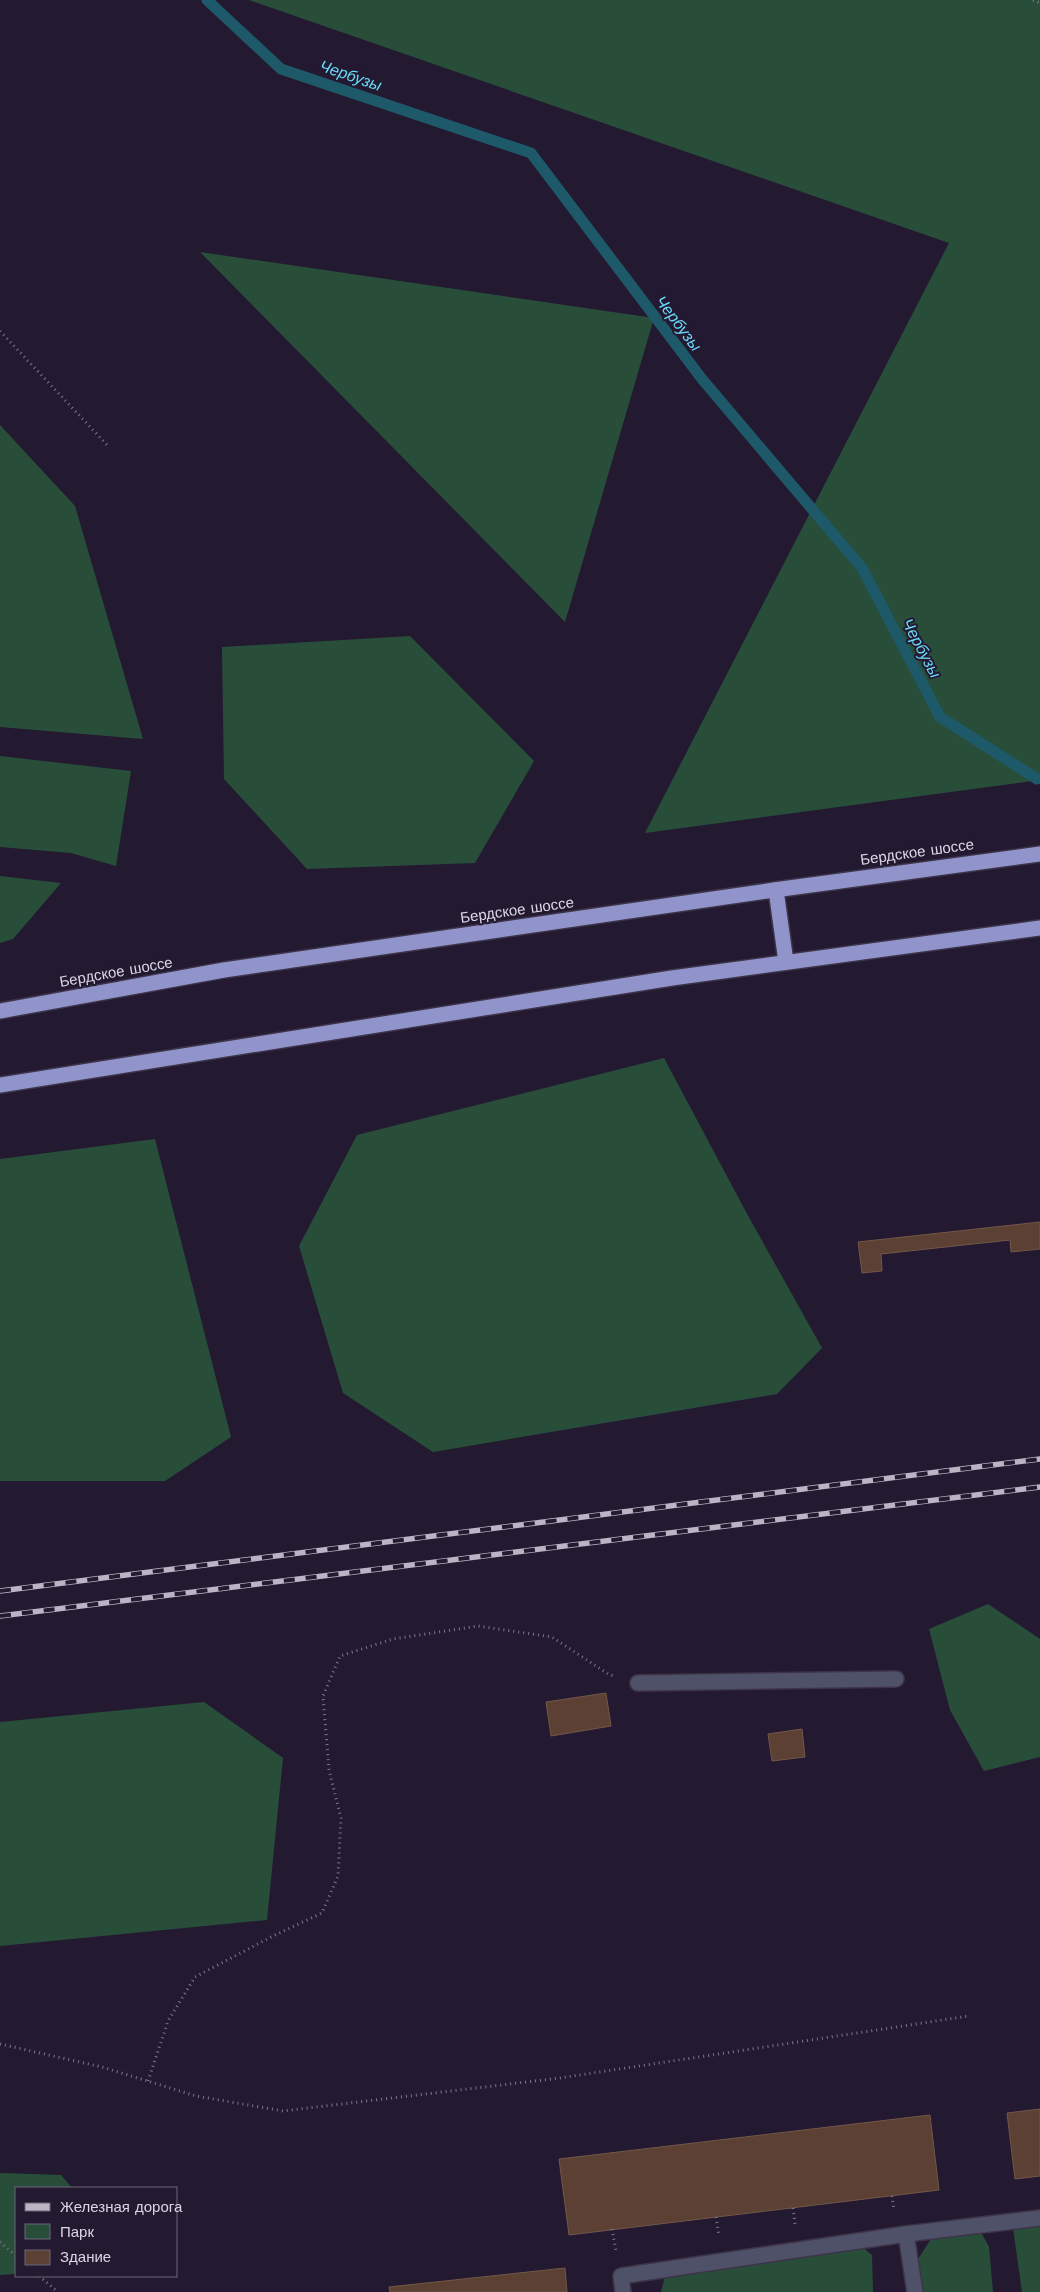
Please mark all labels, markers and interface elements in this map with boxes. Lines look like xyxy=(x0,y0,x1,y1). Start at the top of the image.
water label: Чербузы xyxy=(317,56,385,95)
water label: Чербузы xyxy=(652,292,706,355)
water label: Чербузы xyxy=(898,615,945,681)
street label: Бердское шоссе xyxy=(859,835,975,869)
street label: Бердское шоссе xyxy=(459,893,575,927)
street label: Бердское шоссе xyxy=(58,953,174,991)
legend xyxy=(15,2187,178,2277)
text: Железная дорога xyxy=(60,2198,183,2216)
text: Парк xyxy=(60,2223,94,2241)
text: Здание xyxy=(60,2248,111,2266)

